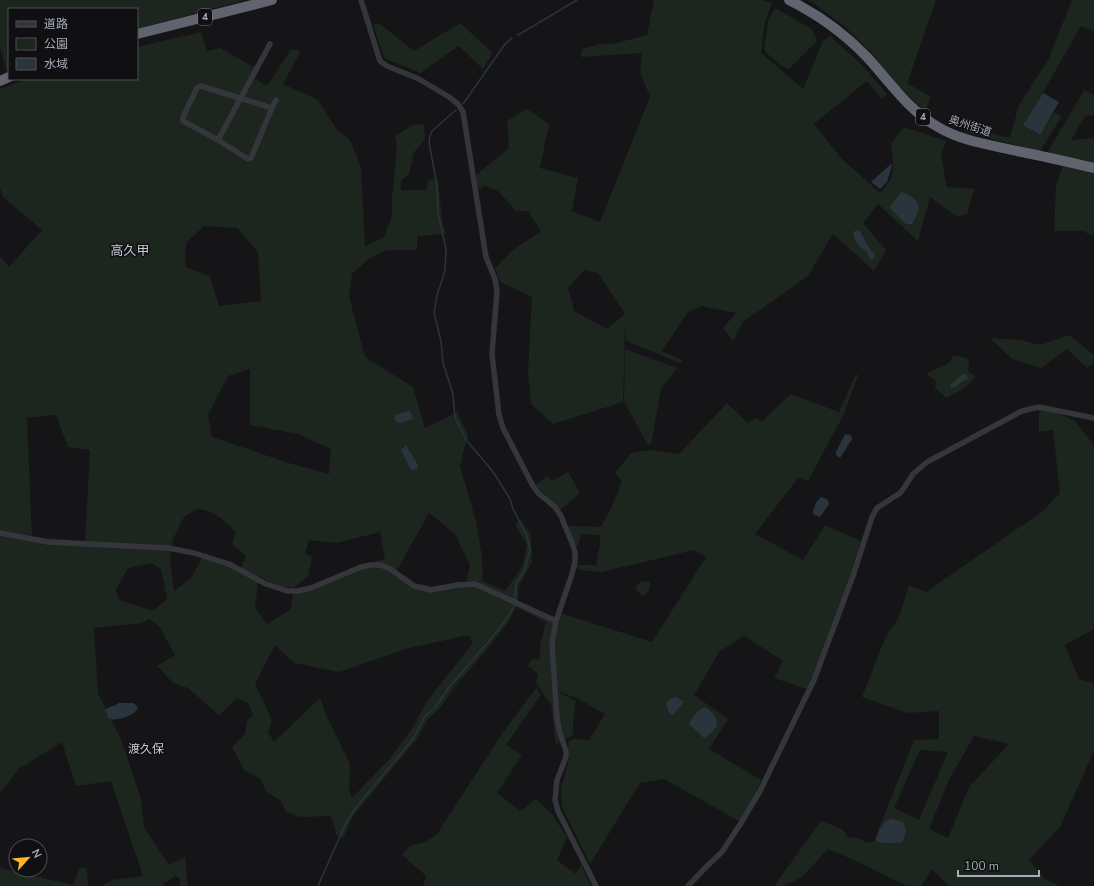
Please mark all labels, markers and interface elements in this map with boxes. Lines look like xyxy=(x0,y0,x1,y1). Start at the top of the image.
legend xyxy=(8,8,138,80)
road number: 4 xyxy=(198,9,212,25)
text: 道路 xyxy=(44,16,68,32)
text: 公園 xyxy=(44,36,68,52)
text: 水域 xyxy=(44,56,68,72)
road number: 4 xyxy=(916,109,930,125)
street label: 奥州街道 xyxy=(947,112,993,140)
district label: 高久甲 xyxy=(110,242,150,260)
district label: 渡久保 xyxy=(128,741,164,757)
north arrow xyxy=(8,838,48,878)
text: N xyxy=(28,847,45,861)
scale bar xyxy=(958,852,1039,878)
text: 100 m xyxy=(964,858,999,874)

